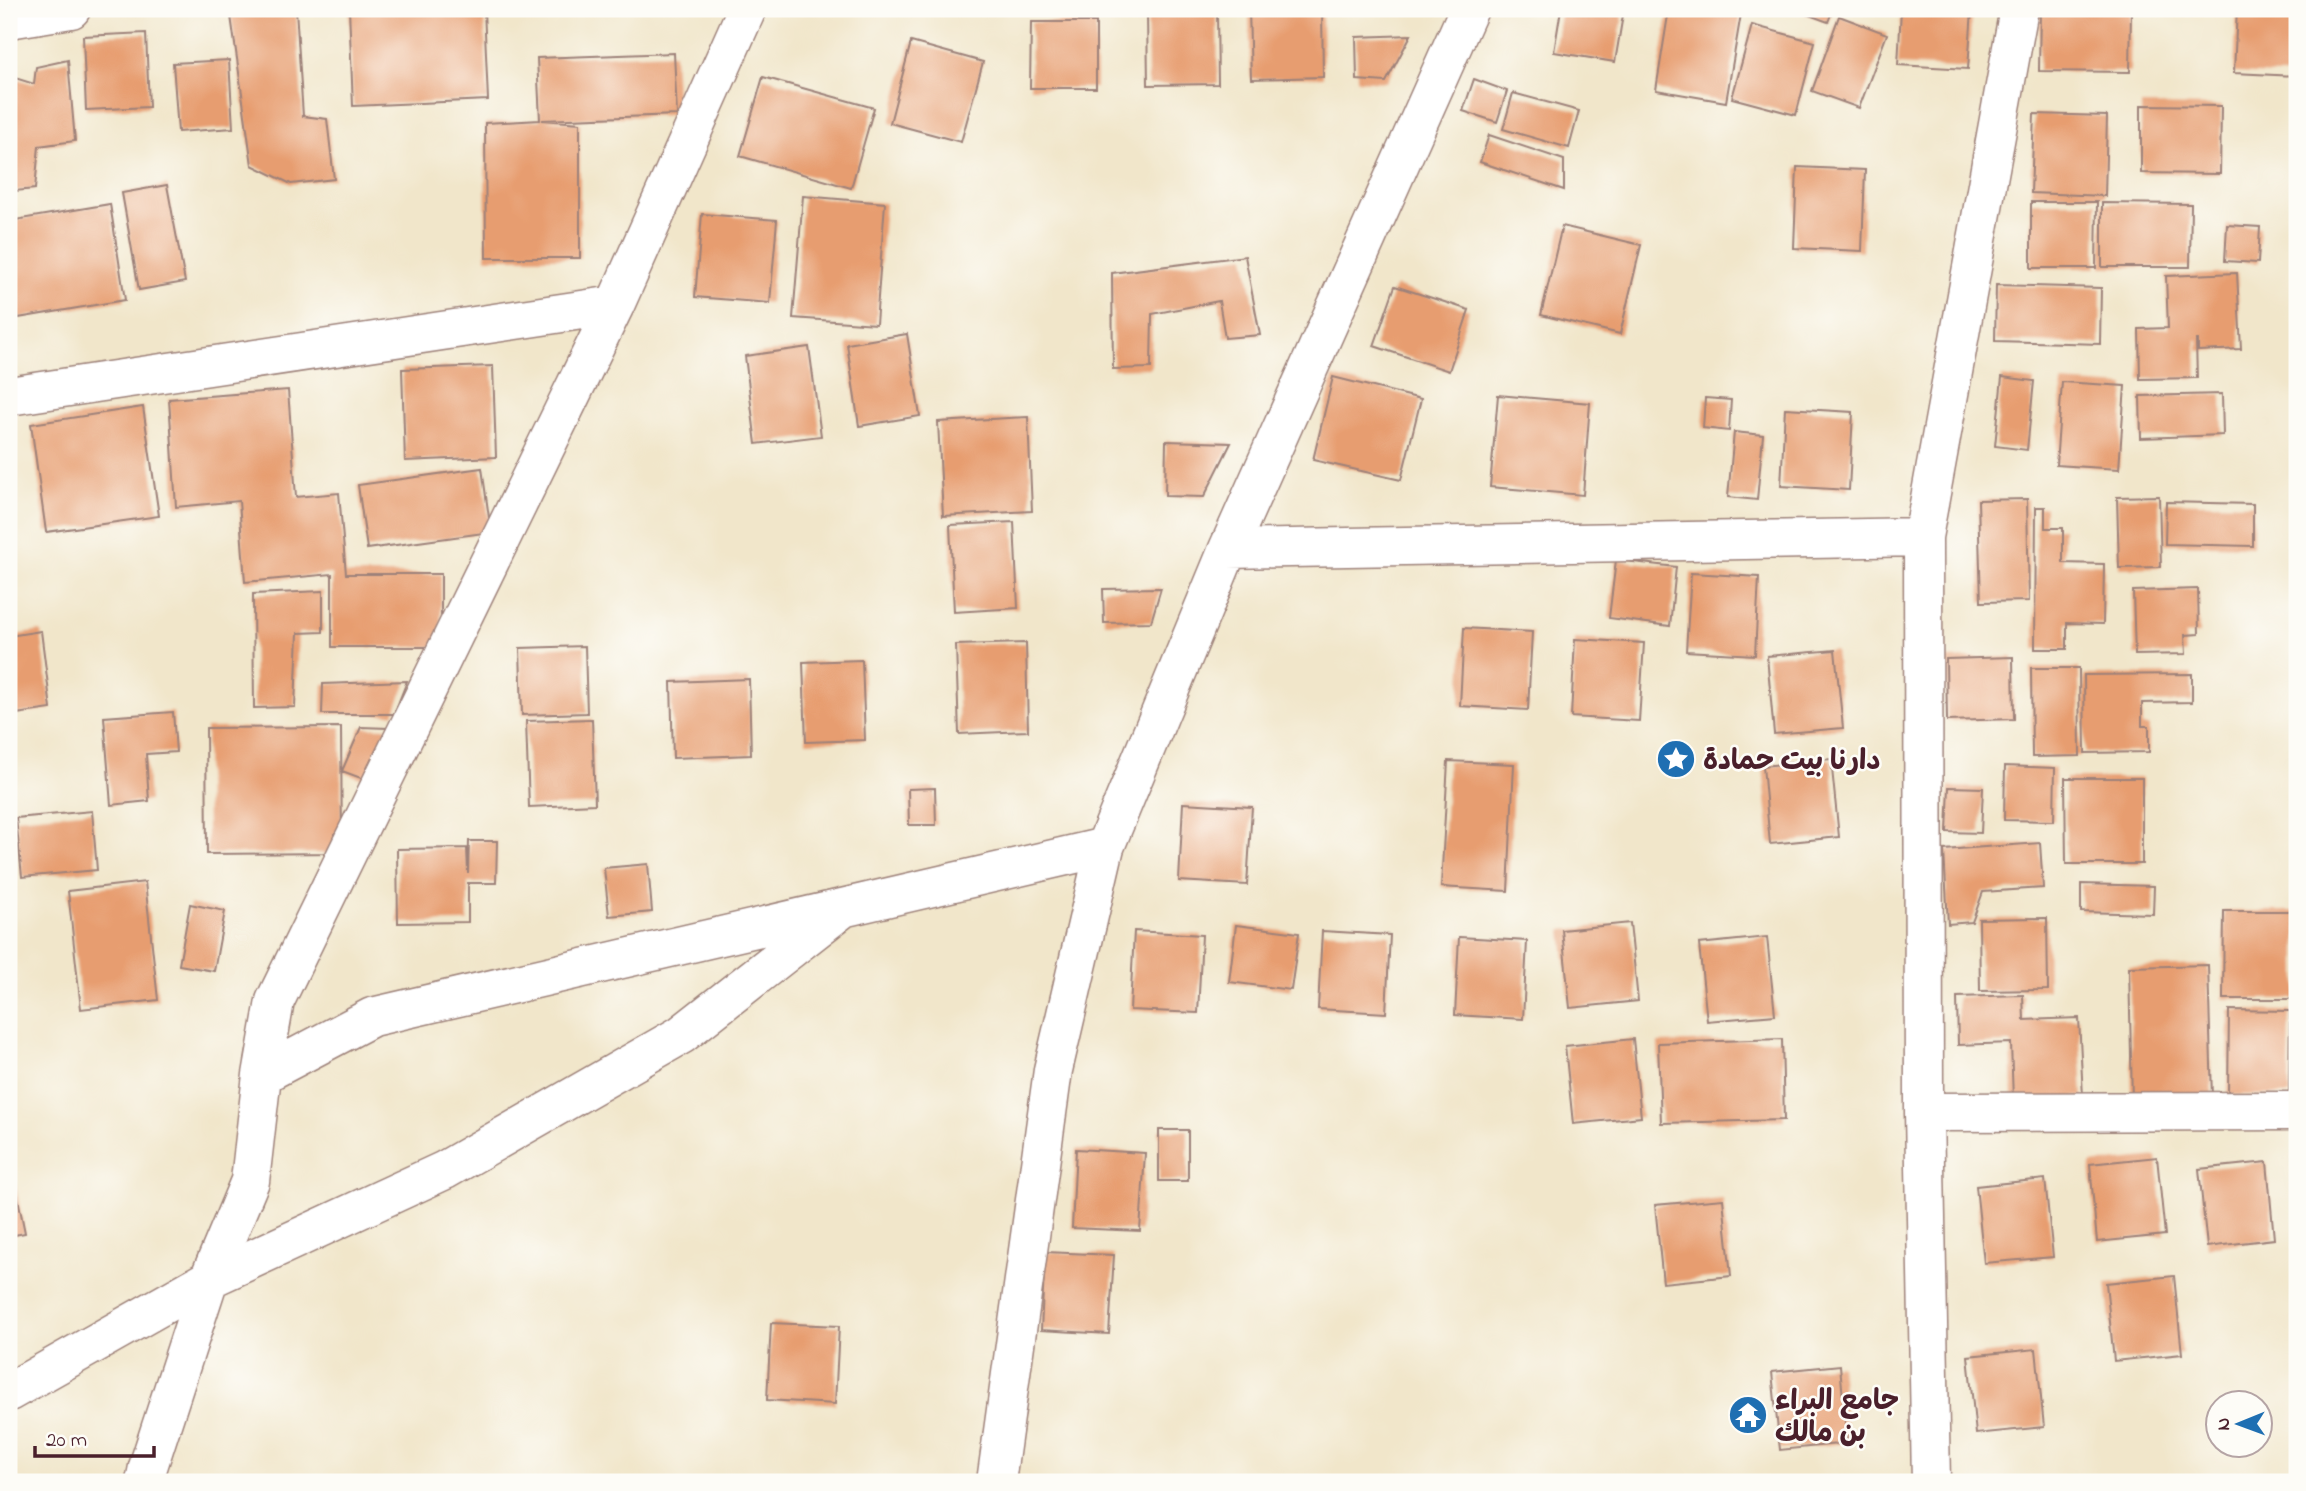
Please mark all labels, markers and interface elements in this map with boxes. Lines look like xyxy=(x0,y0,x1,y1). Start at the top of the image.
place icon: دارنا بيت حمادة xyxy=(1655,738,1697,780)
place label: دارنا بيت حمادة xyxy=(1703,742,1880,783)
place label: جامع البراء بن مالك xyxy=(1775,1382,1899,1455)
north arrow xyxy=(2204,1390,2274,1460)
temple icon: جامع البراء بن مالك xyxy=(1727,1394,1769,1436)
scale bar xyxy=(35,1414,154,1458)
text: N xyxy=(2211,1417,2238,1431)
text: 20 m xyxy=(46,1426,87,1456)

